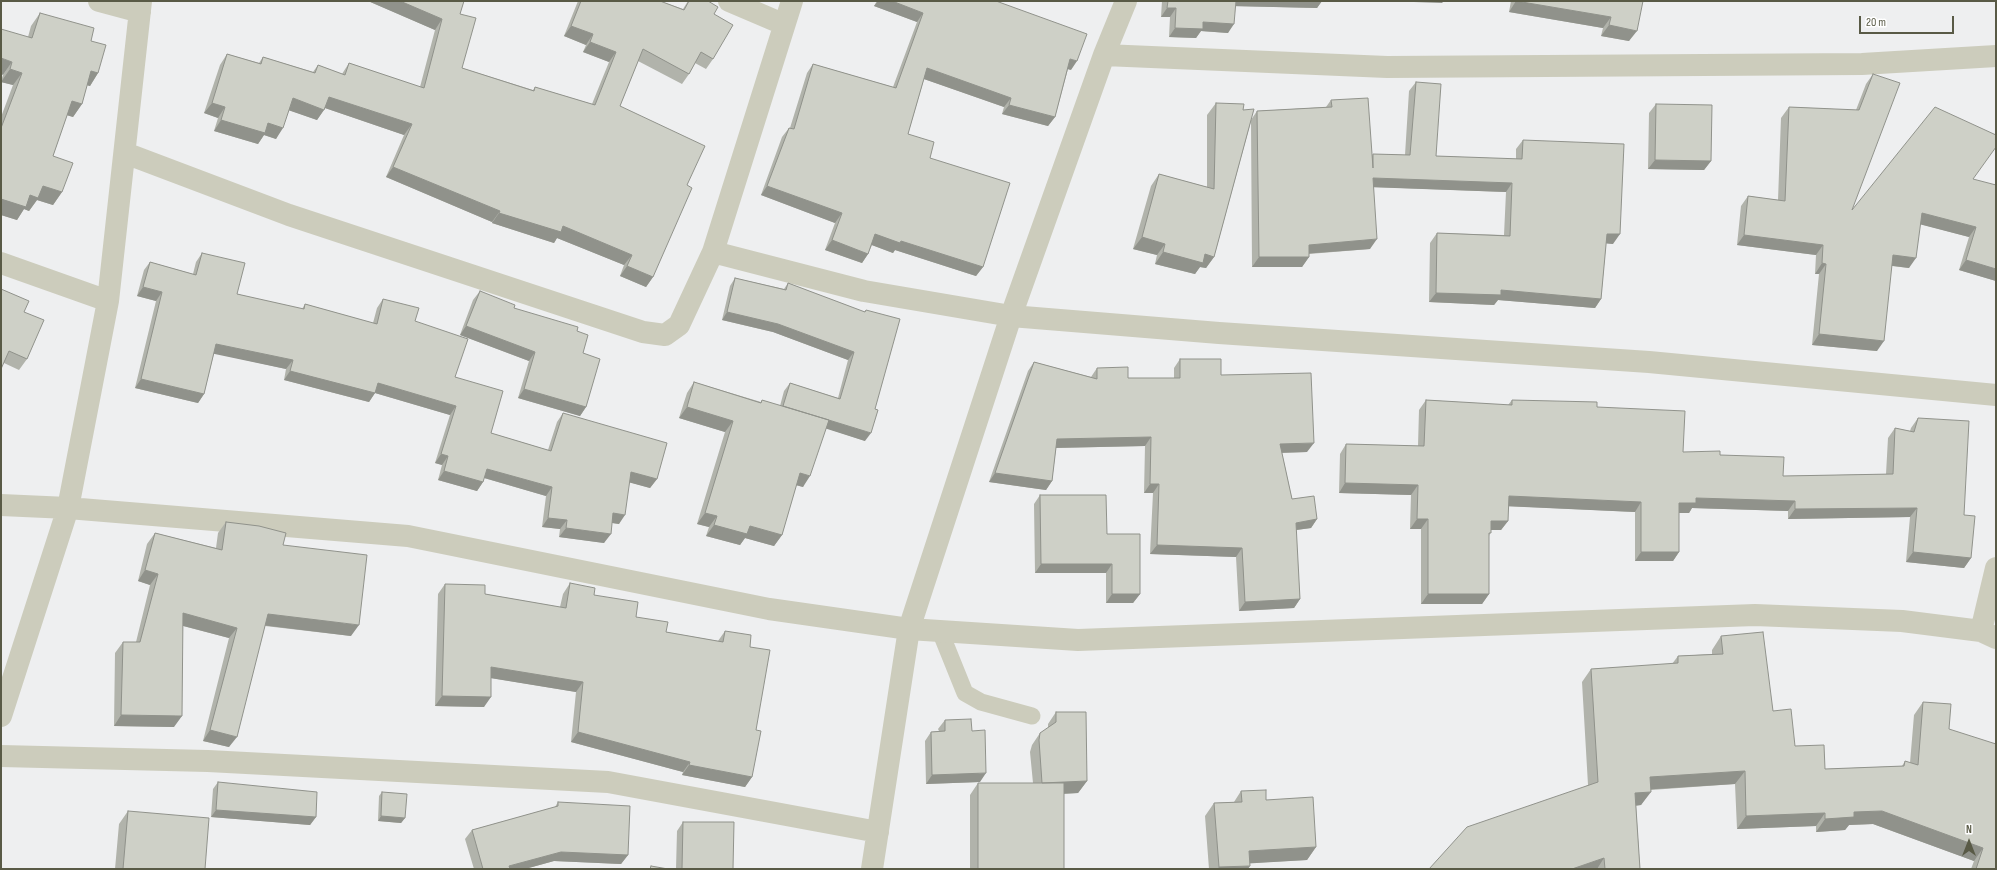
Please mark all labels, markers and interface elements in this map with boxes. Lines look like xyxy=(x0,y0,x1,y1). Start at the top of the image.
scale bar xyxy=(1861,8,1956,34)
text: 20 m xyxy=(1866,15,1886,30)
north arrow xyxy=(1949,822,1989,862)
text: N xyxy=(1966,823,1972,836)

